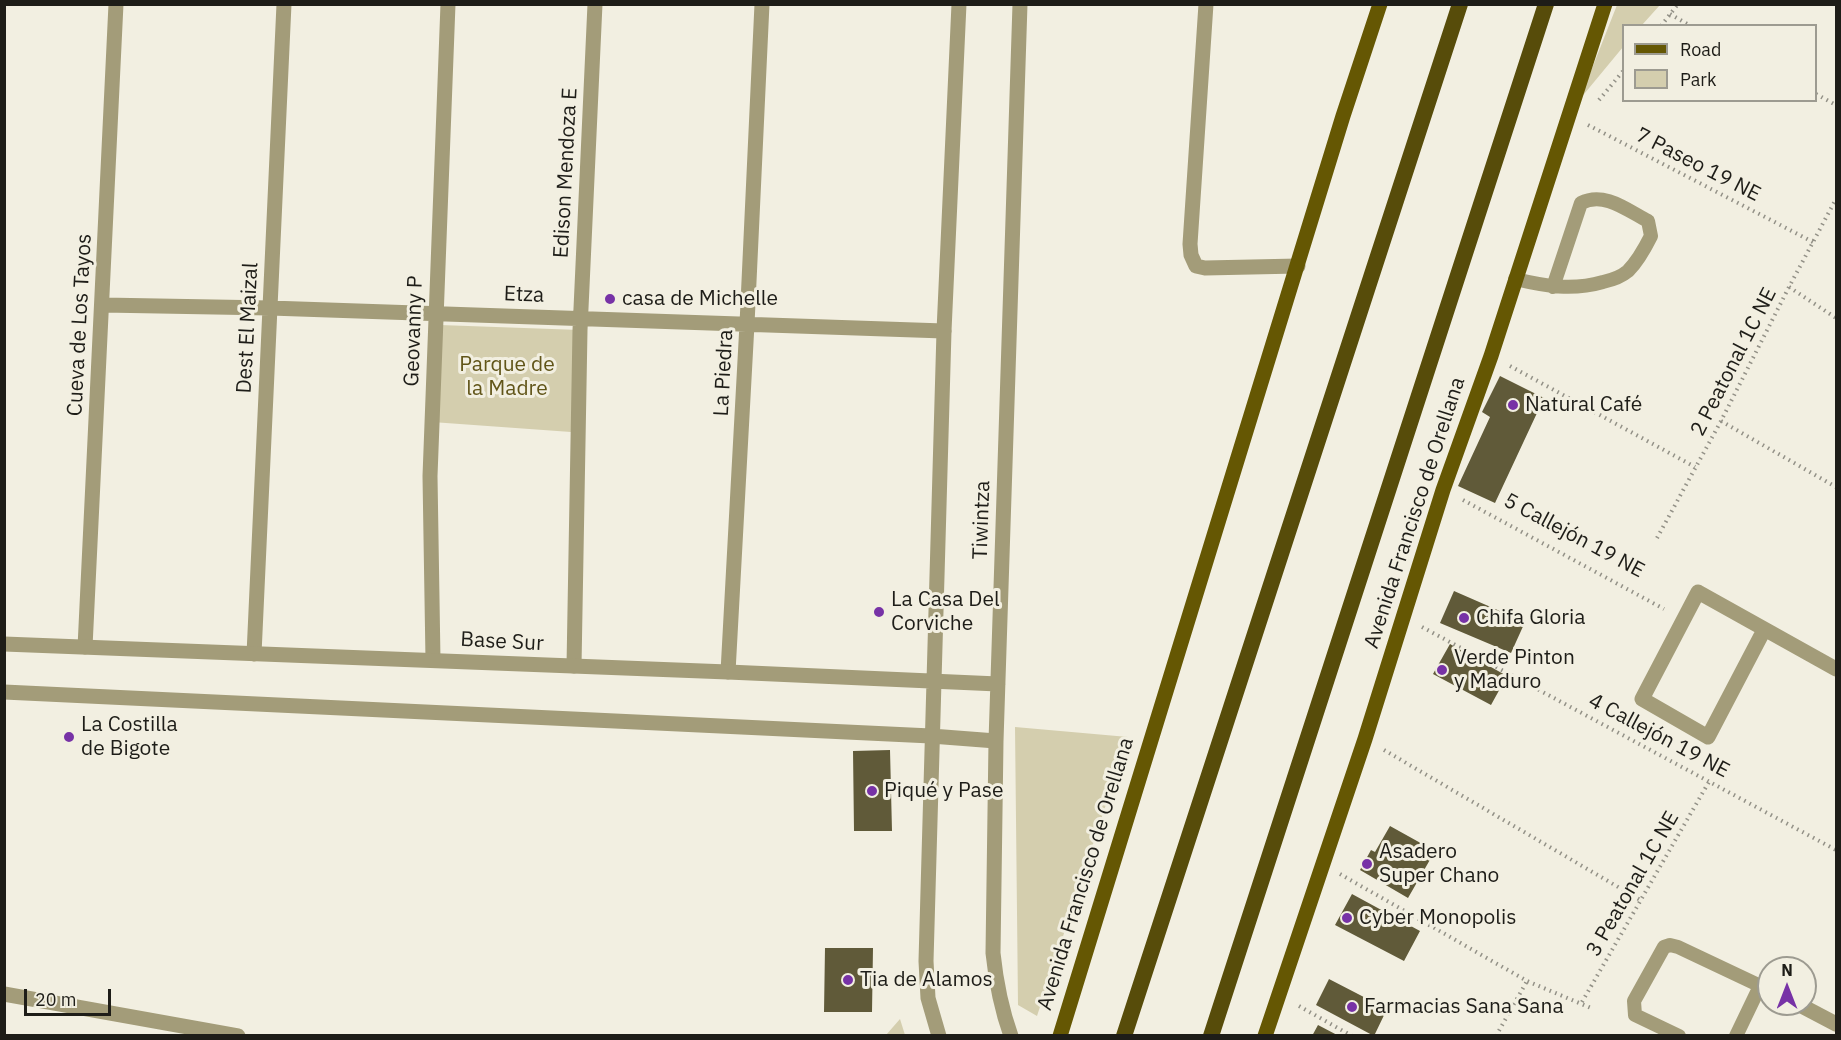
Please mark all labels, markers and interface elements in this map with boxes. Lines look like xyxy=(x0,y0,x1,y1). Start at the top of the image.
legend xyxy=(1622,24,1817,102)
text: Road xyxy=(1680,38,1721,61)
text: Park xyxy=(1680,68,1716,91)
street label: Edison Mendoza E xyxy=(549,87,583,259)
street label: 7 Paseo 19 NE xyxy=(1631,123,1765,207)
street label: Cueva de Los Tayos xyxy=(63,233,97,417)
street label: Dest El Maizal xyxy=(232,262,264,394)
street label: Geovanny P xyxy=(399,275,429,387)
street label: Etza xyxy=(503,282,545,308)
street label: 2 Peatonal 1C NE xyxy=(1686,284,1782,440)
place label: casa de Michelle xyxy=(622,286,778,312)
marker: casa de Michelle xyxy=(603,292,617,306)
street label: La Piedra xyxy=(709,329,739,417)
park label: Parque de la Madre xyxy=(459,352,555,402)
street label: Avenida Francisco de Orellana xyxy=(1359,374,1471,652)
place label: Natural Café xyxy=(1525,392,1642,418)
marker: Natural Café xyxy=(1506,398,1520,412)
street label: Tiwintza xyxy=(968,480,996,560)
street label: 5 Callejón 19 NE xyxy=(1499,488,1649,584)
place label: La Casa Del Corviche xyxy=(891,587,1000,637)
marker: La Casa Del Corviche xyxy=(872,605,886,619)
place label: Chifa Gloria xyxy=(1476,605,1585,631)
marker: Chifa Gloria xyxy=(1457,611,1471,625)
street label: Base Sur xyxy=(460,627,544,657)
place label: Verde Pinton y Maduro xyxy=(1454,645,1575,695)
marker: Verde Pinton y Maduro xyxy=(1435,663,1449,677)
street label: 4 Callejón 19 NE xyxy=(1584,688,1734,784)
place label: La Costilla de Bigote xyxy=(81,712,178,762)
marker: La Costilla de Bigote xyxy=(62,730,76,744)
street label: Avenida Francisco de Orellana xyxy=(1032,735,1140,1013)
place label: Piqué y Pase xyxy=(884,778,1003,804)
marker: Piqué y Pase xyxy=(865,784,879,798)
street label: 3 Peatonal 1C NE xyxy=(1581,807,1685,961)
place label: Asadero Super Chano xyxy=(1379,839,1499,889)
marker: Asadero Super Chano xyxy=(1360,857,1374,871)
place label: Cyber Monopolis xyxy=(1359,905,1517,931)
marker: Cyber Monopolis xyxy=(1340,911,1354,925)
north arrow xyxy=(1757,956,1817,1016)
text: N xyxy=(1781,960,1793,980)
place label: Tia de Alamos xyxy=(860,967,993,993)
marker: Tia de Alamos xyxy=(841,973,855,987)
scale bar xyxy=(27,977,114,1015)
text: 20 m xyxy=(35,988,77,1011)
place label: Farmacias Sana Sana xyxy=(1364,994,1564,1020)
marker: Farmacias Sana Sana xyxy=(1345,1000,1359,1014)

